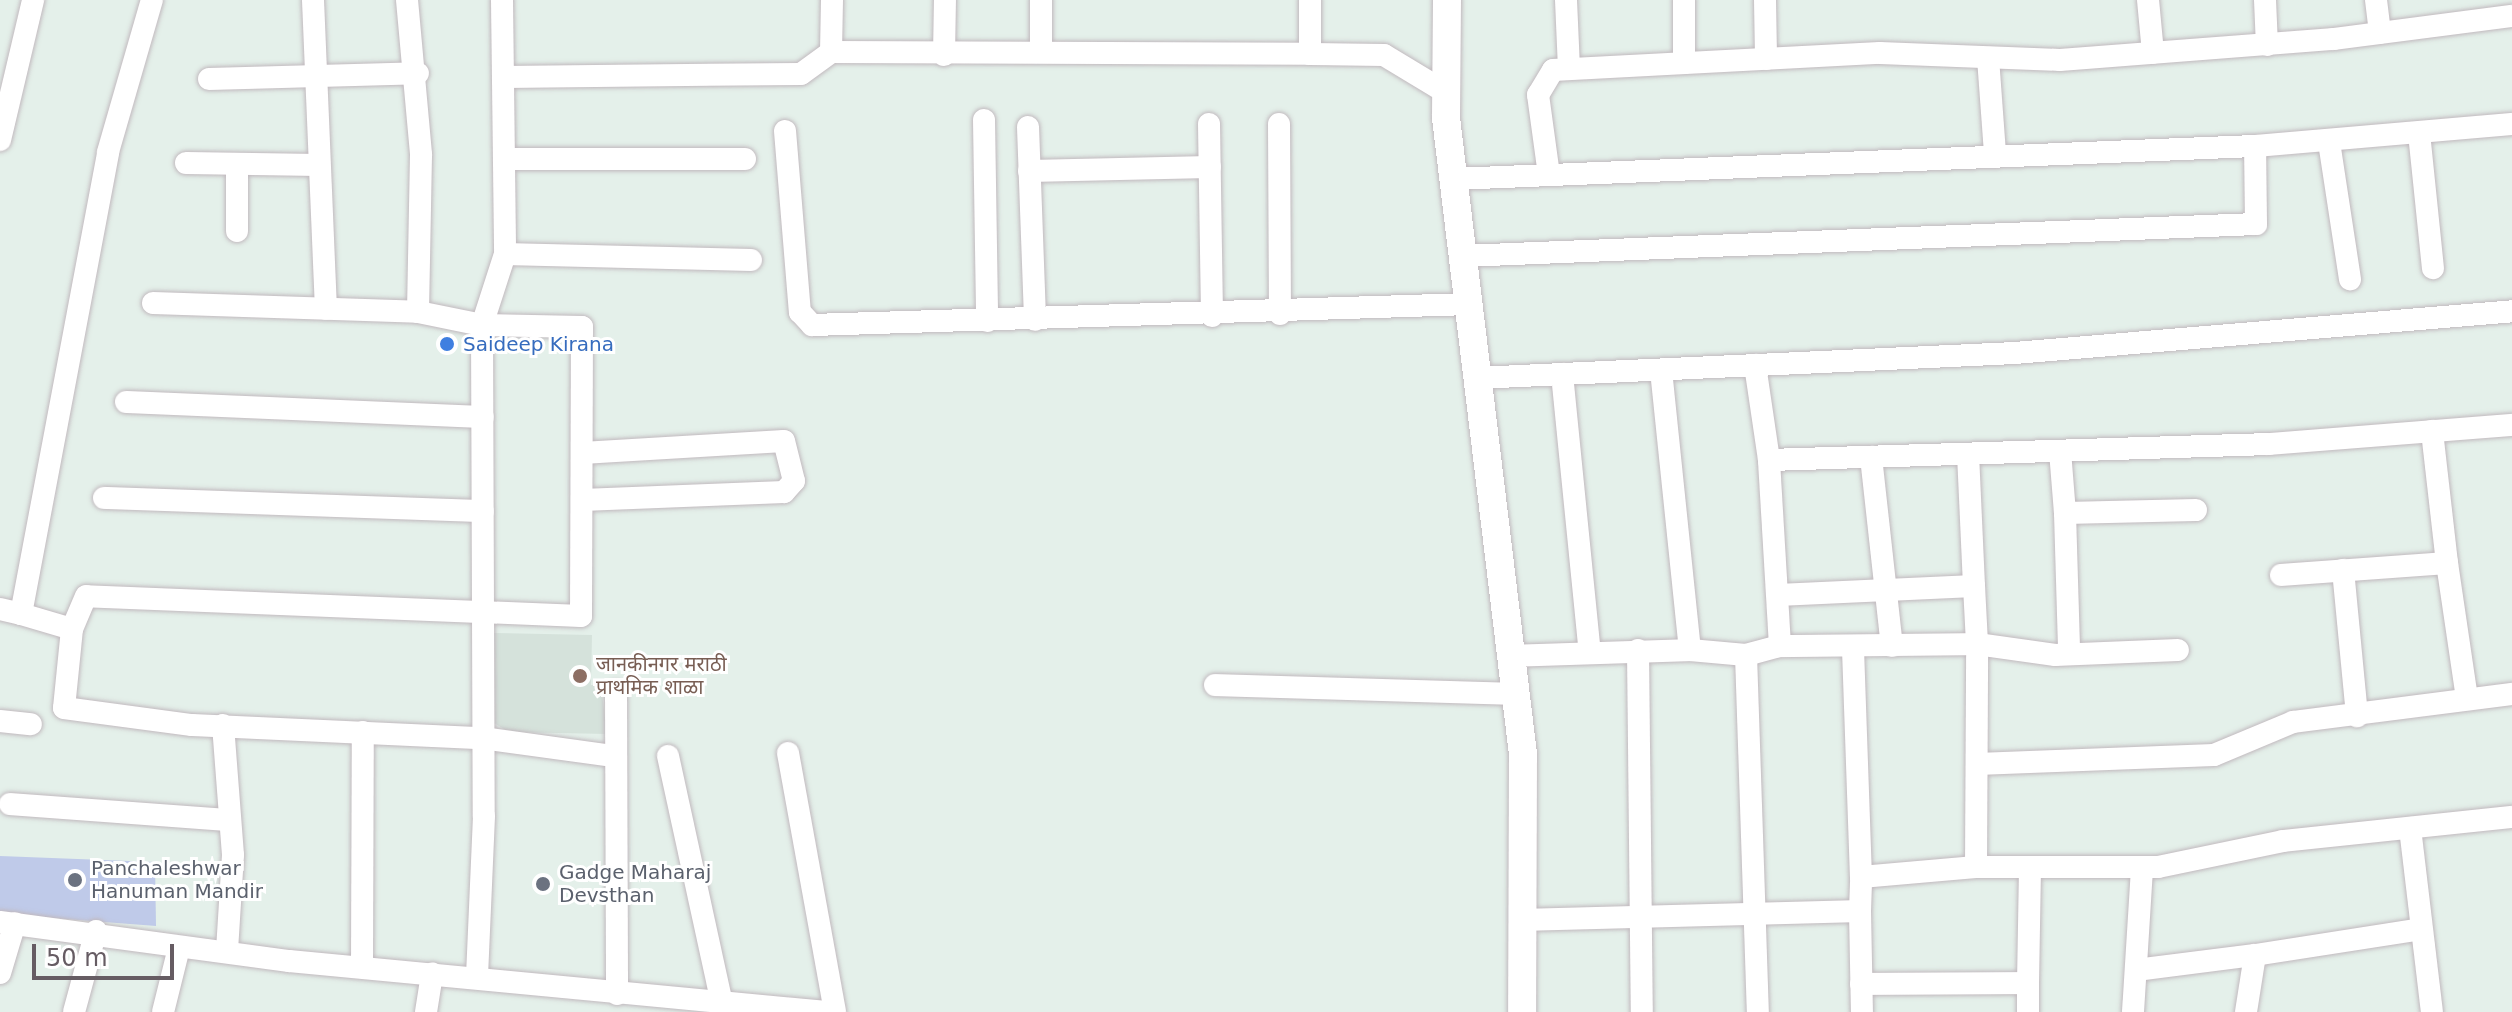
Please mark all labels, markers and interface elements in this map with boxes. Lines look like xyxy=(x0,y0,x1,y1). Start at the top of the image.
place label: Saideep Kirana xyxy=(463,332,614,356)
marker: Saideep Kirana xyxy=(438,335,456,353)
place label: जानकीनगर मराठी प्राथमिक शाळा xyxy=(596,652,727,699)
marker: जानकीनगर मराठी प्राथमिक शाळा xyxy=(571,667,589,685)
place label: Panchaleshwar Hanuman Mandir xyxy=(91,856,263,903)
place label: Gadge Maharaj Devsthan xyxy=(559,860,711,907)
marker: Panchaleshwar Hanuman Mandir xyxy=(66,871,84,889)
marker: Gadge Maharaj Devsthan xyxy=(534,875,552,893)
scale bar xyxy=(36,928,178,978)
text: 50 m xyxy=(46,944,108,972)

